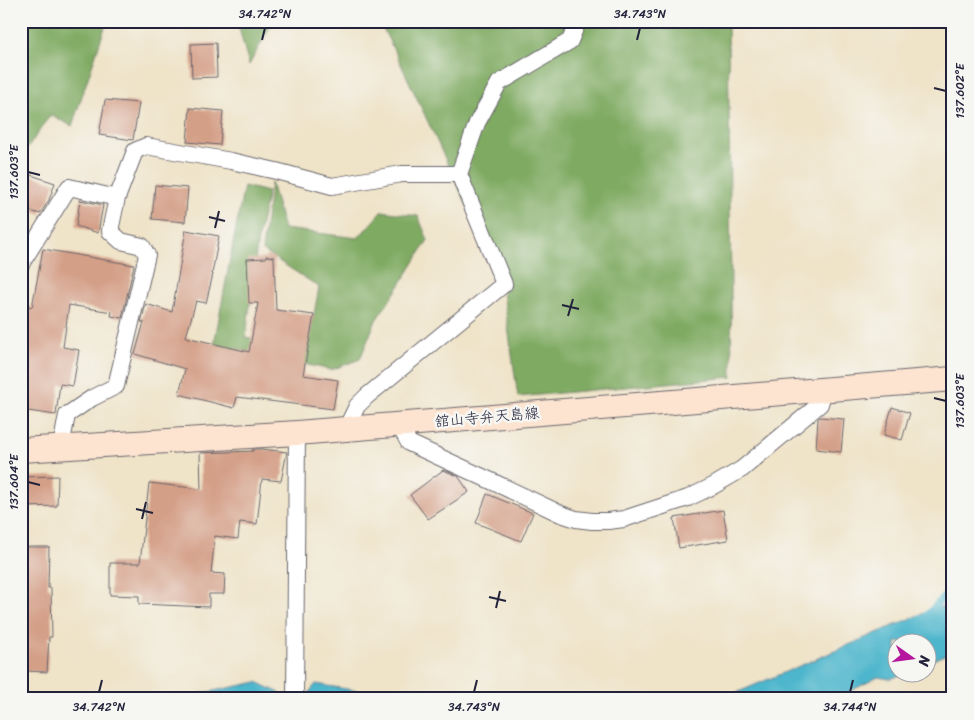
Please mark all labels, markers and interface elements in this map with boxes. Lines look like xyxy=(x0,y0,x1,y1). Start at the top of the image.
text: 34.742°N xyxy=(239,3,292,25)
text: 34.743°N xyxy=(614,3,667,25)
text: 137.602°E xyxy=(949,62,971,119)
text: 137.603°E xyxy=(3,143,25,200)
text: 137.603°E xyxy=(949,372,971,429)
street label: 舘山寺弁天島線 xyxy=(434,399,540,435)
text: 137.604°E xyxy=(3,453,25,510)
north arrow xyxy=(886,632,936,682)
text: N xyxy=(911,652,938,669)
text: 34.742°N xyxy=(73,696,126,718)
text: 34.743°N xyxy=(448,696,501,718)
text: 34.744°N xyxy=(823,696,877,718)

